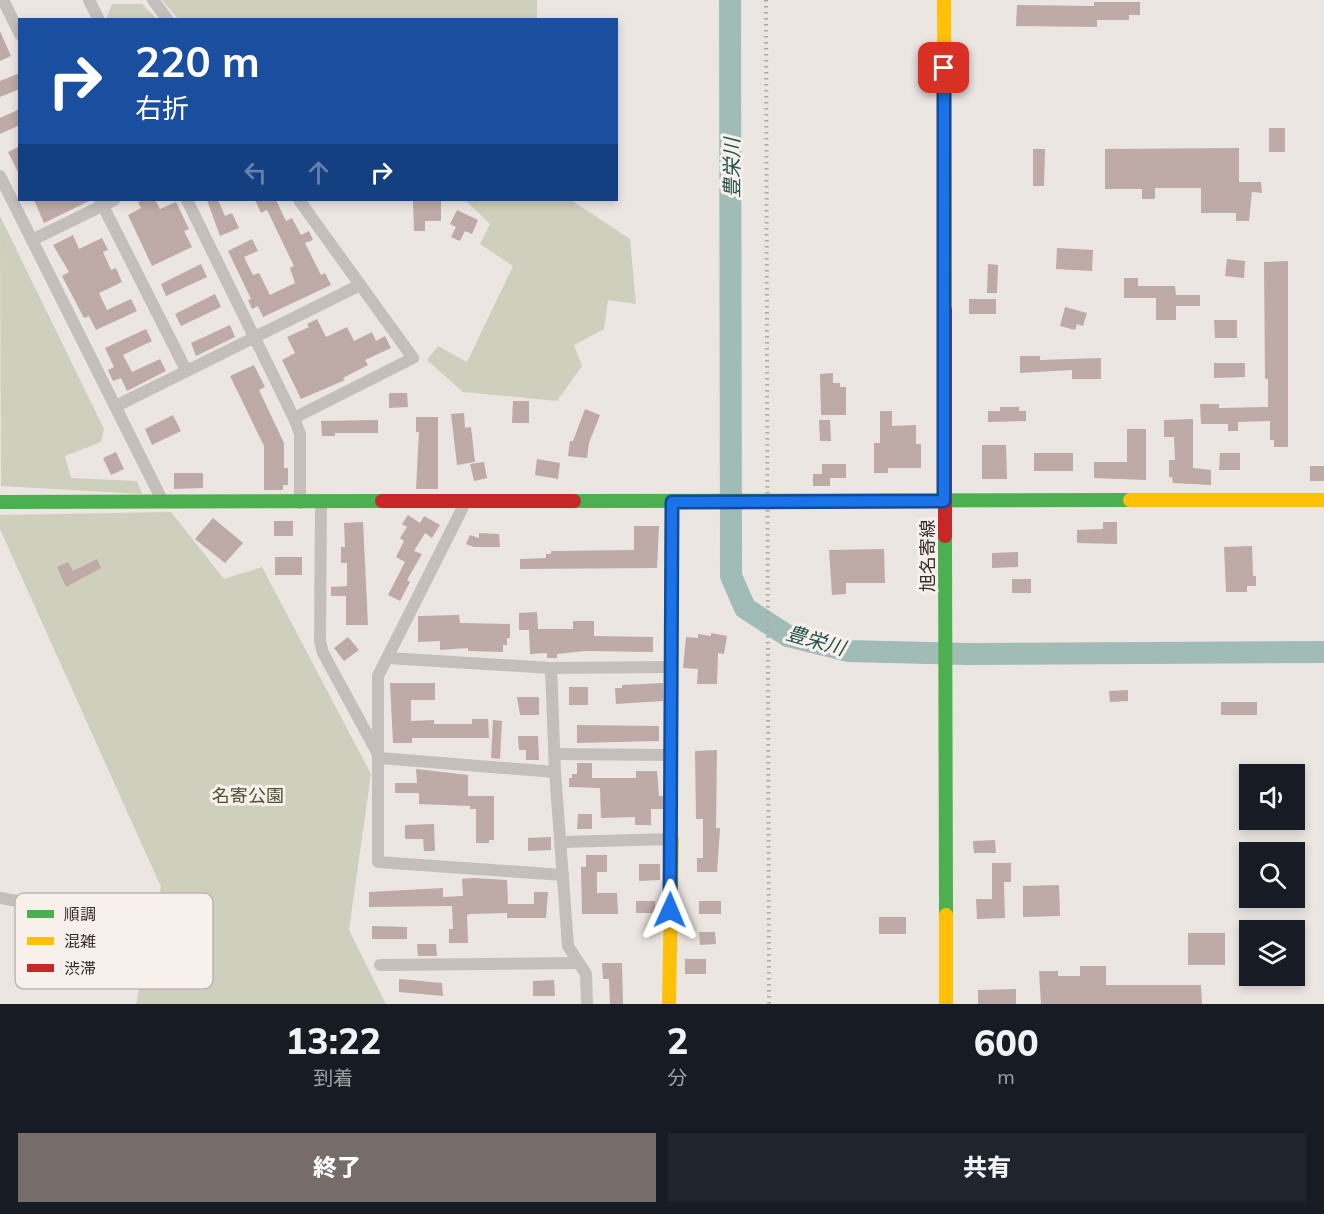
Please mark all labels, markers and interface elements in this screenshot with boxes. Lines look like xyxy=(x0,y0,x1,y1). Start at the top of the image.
text: 220 m xyxy=(135,35,260,88)
icon: right xyxy=(36,42,114,120)
pin xyxy=(918,42,969,93)
icon: arrive xyxy=(927,51,960,84)
text: 右折 xyxy=(135,91,189,125)
water label: 豊栄川 xyxy=(719,136,744,198)
icon: left xyxy=(239,156,272,189)
icon: ahead xyxy=(302,156,335,189)
icon: right xyxy=(365,156,398,189)
street label: 旭名寄線 xyxy=(916,520,939,592)
water label: 豊栄川 xyxy=(784,620,850,661)
map controls xyxy=(1239,764,1305,986)
button: sound xyxy=(1239,764,1305,830)
park label: 名寄公園 xyxy=(212,784,284,807)
button: search xyxy=(1239,842,1305,908)
position arrow xyxy=(638,878,702,942)
legend xyxy=(15,893,213,989)
text: 順調 xyxy=(64,904,96,924)
button: layers xyxy=(1239,920,1305,986)
text: 混雑 xyxy=(64,931,96,951)
text: 渋滞 xyxy=(64,958,96,978)
text: 13:22 xyxy=(285,1018,381,1063)
text: 2 xyxy=(667,1018,688,1063)
text: 600 xyxy=(974,1020,1039,1065)
text: m xyxy=(997,1064,1015,1089)
text: 到着 xyxy=(313,1065,353,1090)
text: 分 xyxy=(667,1065,687,1090)
button: 終了 xyxy=(18,1133,656,1202)
button: 共有 xyxy=(668,1133,1306,1202)

